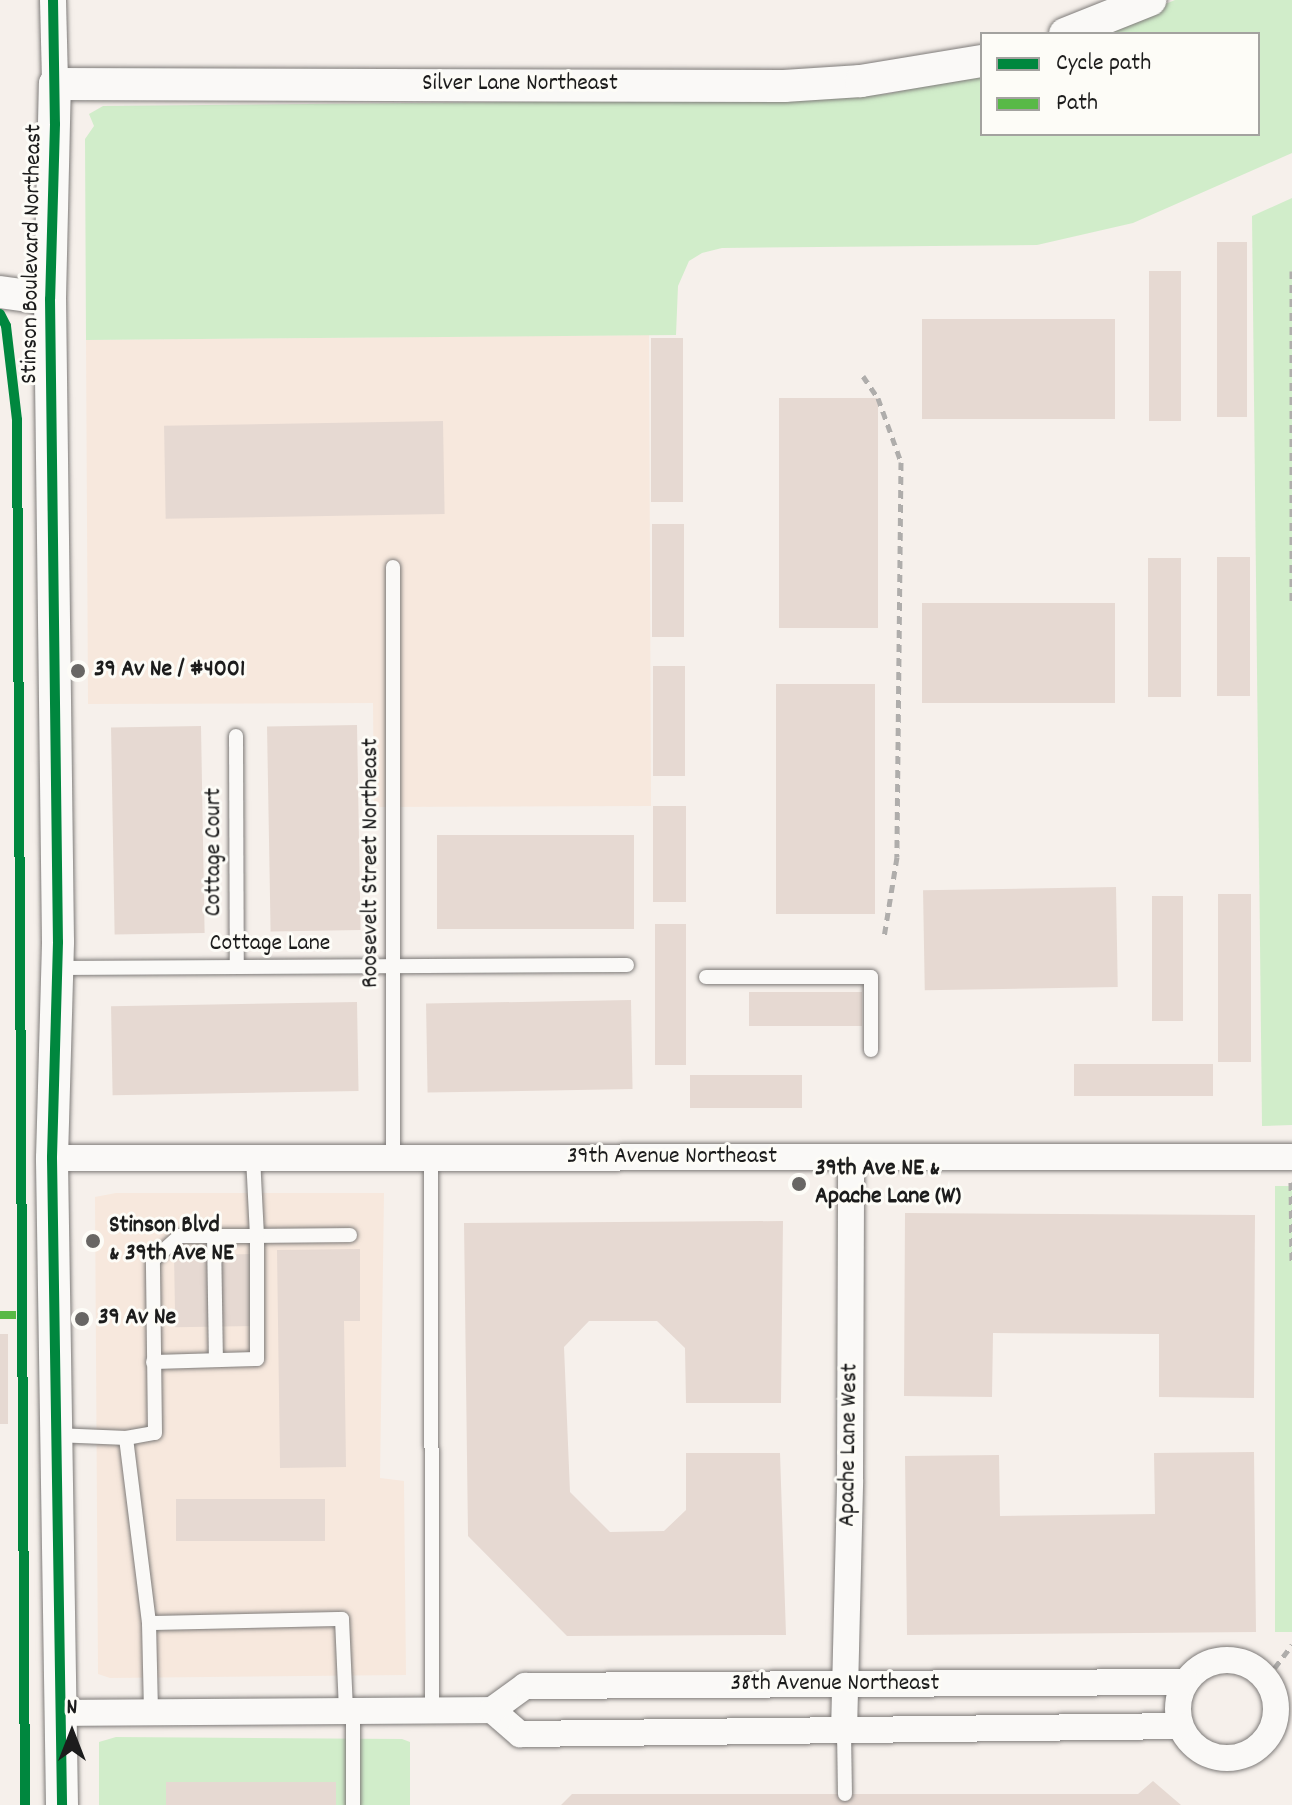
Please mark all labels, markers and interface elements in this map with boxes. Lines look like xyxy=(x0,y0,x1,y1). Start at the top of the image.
legend xyxy=(980,32,1260,136)
text: Cycle path xyxy=(1056,47,1151,81)
street label: Silver Lane Northeast xyxy=(422,71,618,99)
text: Path xyxy=(1056,87,1098,121)
street label: Stinson Boulevard Northeast xyxy=(16,124,50,384)
place label: 39 Av Ne / #4001 xyxy=(94,657,245,685)
marker: 39 Av Ne / #4001 xyxy=(69,662,87,680)
street label: Roosevelt Street Northeast xyxy=(358,738,386,988)
street label: Cottage Court xyxy=(201,788,229,916)
street label: Cottage Lane xyxy=(210,931,330,959)
street label: 39th Avenue Northeast xyxy=(567,1144,777,1172)
place label: 39th Ave NE & Apache Lane (W) xyxy=(815,1156,961,1212)
marker: 39th Ave NE & Apache Lane (W) xyxy=(790,1175,808,1193)
place label: Stinson Blvd & 39th Ave NE xyxy=(109,1213,234,1269)
marker: Stinson Blvd & 39th Ave NE xyxy=(84,1232,102,1250)
place label: 39 Av Ne xyxy=(98,1305,176,1333)
marker: 39 Av Ne xyxy=(73,1310,91,1328)
street label: Apache Lane West xyxy=(834,1363,866,1527)
street label: 38th Avenue Northeast xyxy=(731,1671,939,1699)
north arrow xyxy=(32,1693,112,1773)
text: N xyxy=(67,1693,77,1724)

